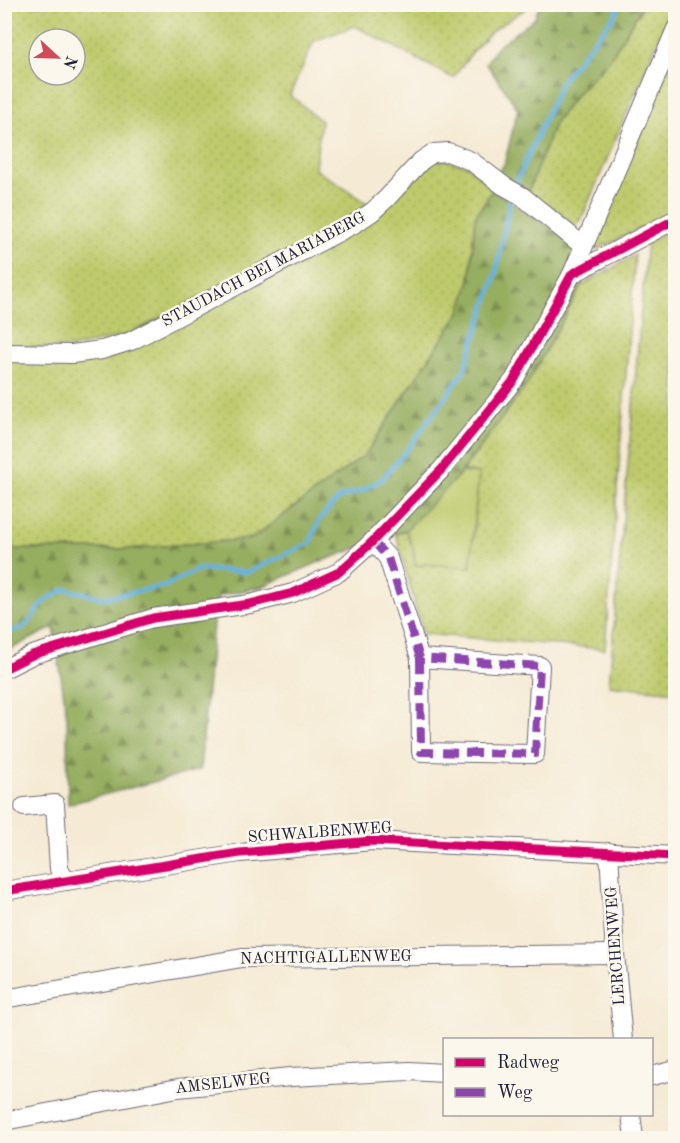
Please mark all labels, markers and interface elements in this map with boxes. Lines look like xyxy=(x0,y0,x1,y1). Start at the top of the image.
north arrow xyxy=(27,27,87,87)
text: N xyxy=(59,53,79,71)
street label: STAUDACH BEI MARIABERG xyxy=(160,209,369,331)
street label: SCHWALBENWEG xyxy=(247,820,393,846)
street label: LERCHENWEG xyxy=(604,885,628,1006)
street label: NACHTIGALLENWEG xyxy=(240,948,413,967)
legend xyxy=(443,1038,653,1116)
text: Radweg xyxy=(497,1054,560,1072)
street label: AMSELWEG xyxy=(174,1071,272,1097)
text: Weg xyxy=(497,1084,533,1102)

